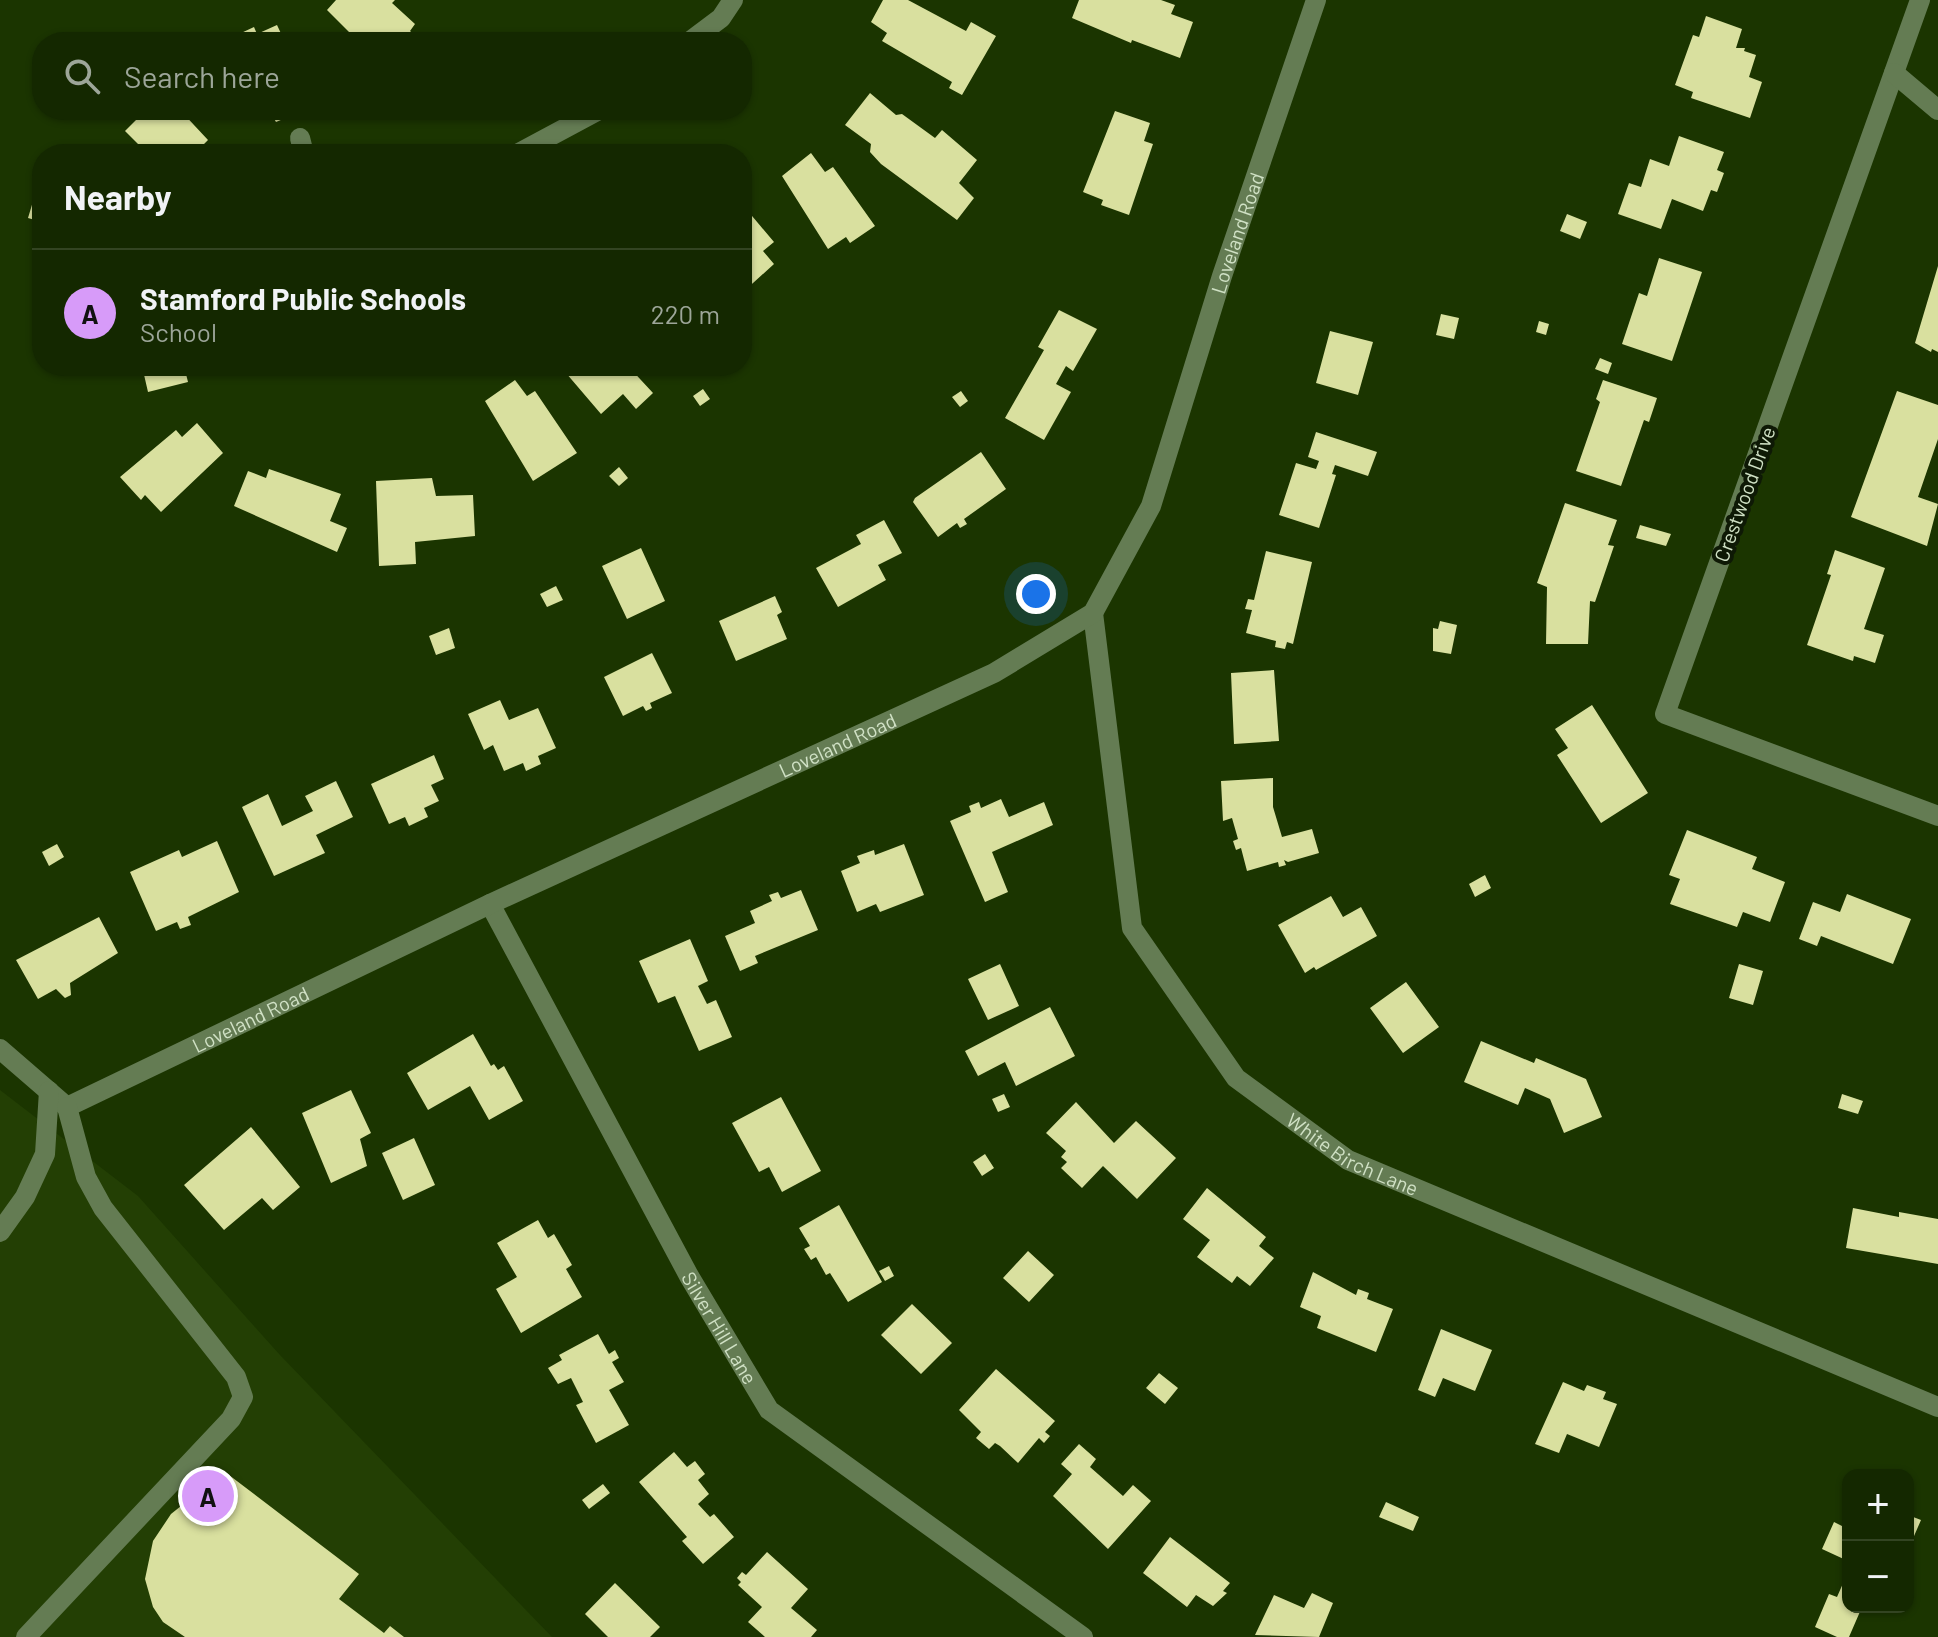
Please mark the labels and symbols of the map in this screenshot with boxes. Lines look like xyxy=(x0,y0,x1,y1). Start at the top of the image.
street label: Loveland Road xyxy=(1205,169,1268,296)
street label: Crestwood Drive xyxy=(1708,423,1780,565)
your location xyxy=(1016,574,1056,614)
street label: Loveland Road xyxy=(775,708,900,782)
street label: Loveland Road xyxy=(188,981,313,1057)
street label: White Birch Lane xyxy=(1282,1107,1422,1200)
street label: Silver Hill Lane xyxy=(677,1267,763,1388)
pin: A xyxy=(182,1466,234,1526)

